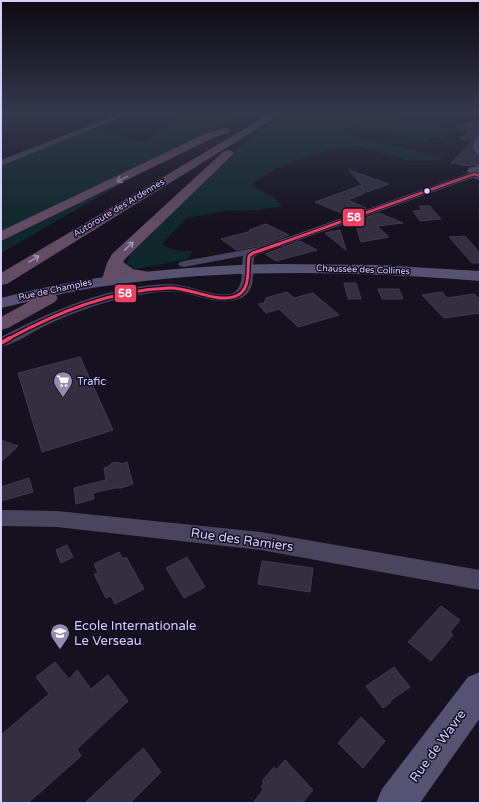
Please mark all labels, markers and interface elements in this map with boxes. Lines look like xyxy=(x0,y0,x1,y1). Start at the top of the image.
street label: Autoroute des Ardennes xyxy=(71,176,167,240)
one-way arrow xyxy=(116,176,128,183)
unlabelled marker xyxy=(422,186,432,196)
line badge: 58 xyxy=(342,208,365,227)
text: 58 xyxy=(347,211,361,224)
one-way arrow xyxy=(124,241,134,251)
one-way arrow xyxy=(28,255,40,263)
street label: Chaussée des Collines xyxy=(316,263,410,277)
street label: Rue de Champles xyxy=(17,277,93,303)
line badge: 58 xyxy=(114,284,137,303)
text: 58 xyxy=(118,287,132,300)
supermarket icon: Trafic xyxy=(52,370,74,398)
place label: Trafic xyxy=(77,375,106,388)
street label: Rue des Ramiers xyxy=(190,525,294,555)
place label: Ecole Internationale Le Verseau xyxy=(74,618,196,649)
school or university icon: Ecole Internationale Le Verseau xyxy=(49,622,71,650)
street label: Rue de Wavre xyxy=(406,707,470,785)

